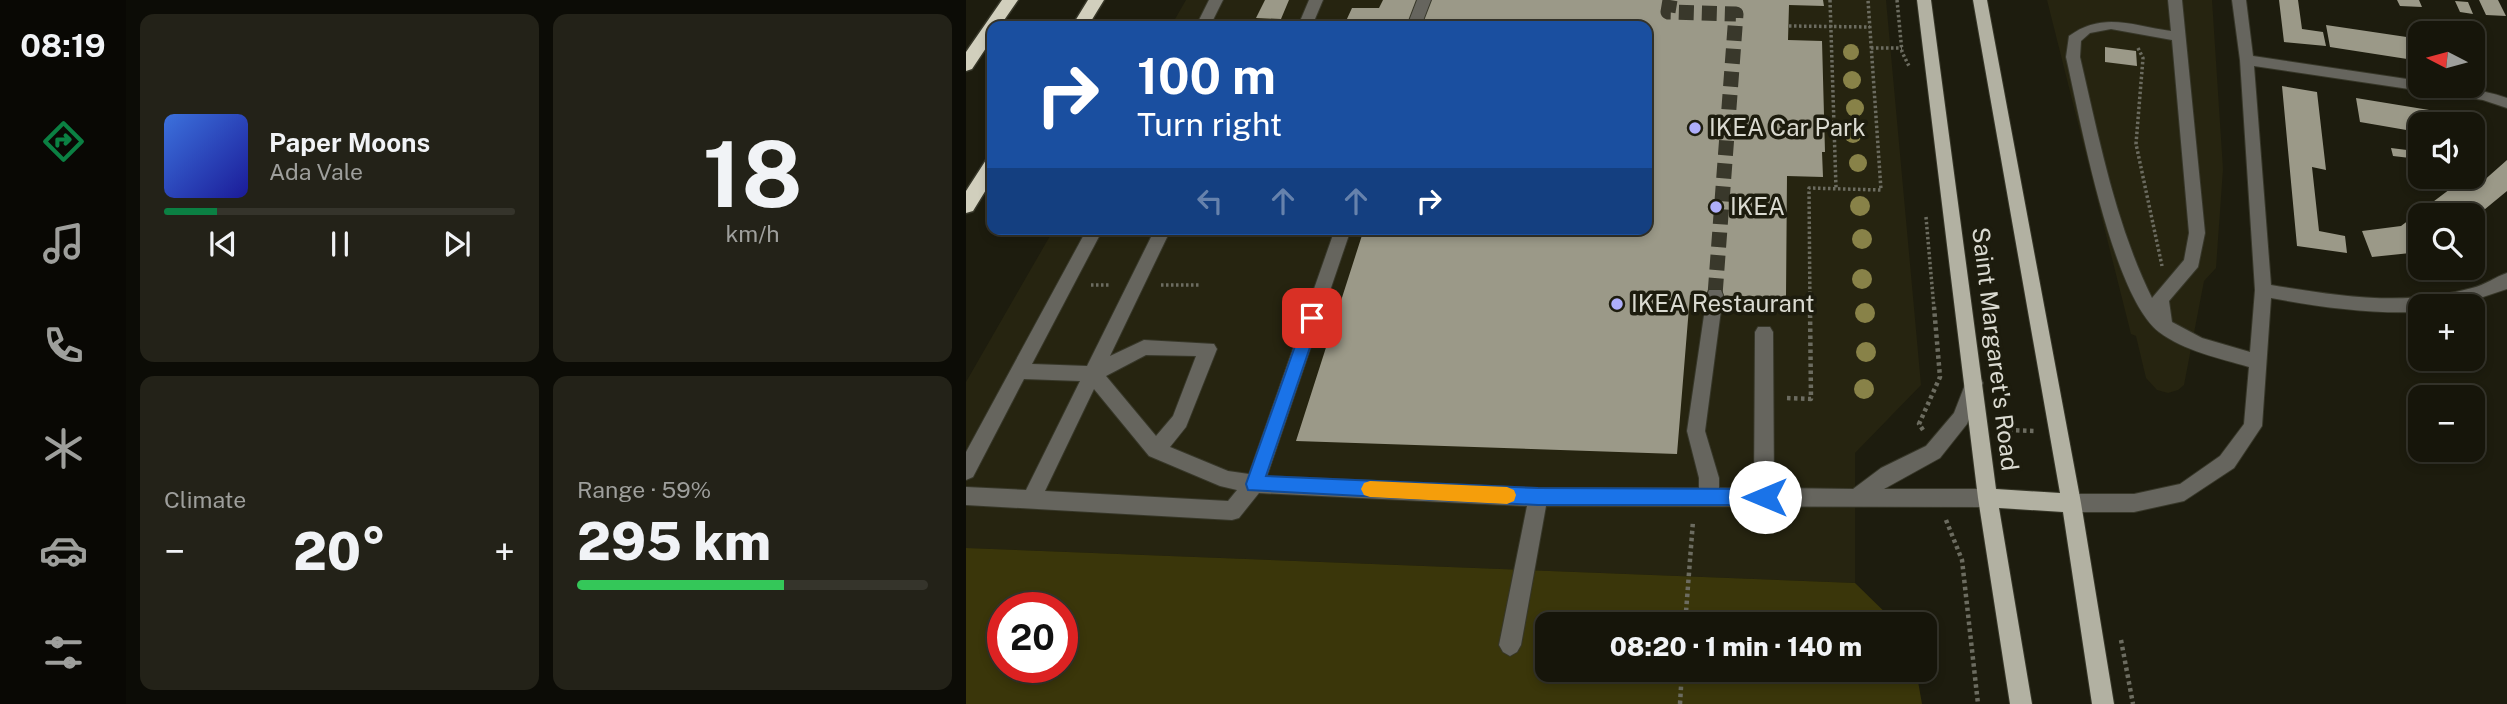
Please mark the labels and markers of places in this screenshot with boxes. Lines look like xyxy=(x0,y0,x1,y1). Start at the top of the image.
place label: IKEA Car Park xyxy=(1709,113,1866,141)
marker: IKEA Car Park xyxy=(1687,120,1703,136)
place label: IKEA xyxy=(1730,192,1785,220)
marker: IKEA xyxy=(1708,199,1724,215)
pin xyxy=(1282,288,1342,348)
place label: IKEA Restaurant xyxy=(1631,289,1815,317)
marker: IKEA Restaurant xyxy=(1609,296,1625,312)

